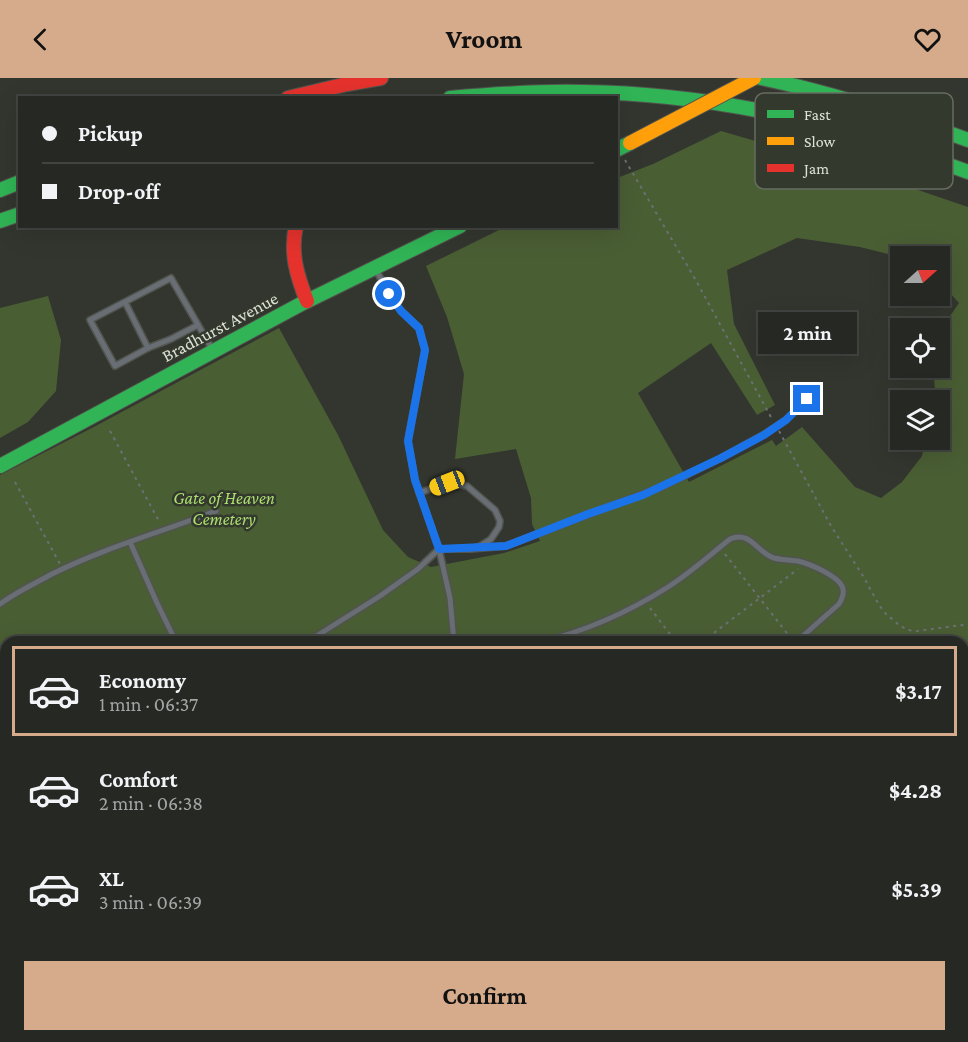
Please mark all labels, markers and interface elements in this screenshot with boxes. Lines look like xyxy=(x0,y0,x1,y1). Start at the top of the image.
icon: back xyxy=(24,23,57,56)
icon: heart xyxy=(911,23,944,56)
text: Vroom xyxy=(446,24,522,54)
legend xyxy=(755,93,953,189)
text: Fast xyxy=(804,106,831,123)
text: Pickup xyxy=(78,121,143,146)
text: Slow xyxy=(804,133,836,150)
text: Jam xyxy=(802,160,829,178)
text: Drop-off xyxy=(78,179,160,204)
north arrow xyxy=(890,246,950,306)
map controls xyxy=(890,246,950,450)
route start xyxy=(375,280,402,307)
street label: Bradhurst Avenue xyxy=(159,288,282,366)
callout: 2 min xyxy=(758,312,856,354)
button: locate xyxy=(890,318,950,378)
text: 2 min xyxy=(783,322,832,344)
route end xyxy=(793,385,820,412)
button: layers xyxy=(890,390,950,450)
car xyxy=(427,468,467,498)
park label: Gate of Heaven Cemetery xyxy=(173,488,275,529)
icon: car xyxy=(27,664,81,718)
text: Economy xyxy=(99,668,186,693)
text: $3.17 xyxy=(895,679,942,704)
text: 1 min · 06:37 xyxy=(99,693,198,715)
icon: car xyxy=(27,763,81,817)
text: Comfort xyxy=(99,767,177,792)
text: $4.28 xyxy=(889,778,942,803)
text: 2 min · 06:38 xyxy=(99,792,203,814)
icon: car xyxy=(27,862,81,916)
text: XL xyxy=(99,866,124,891)
text: $5.39 xyxy=(891,877,942,902)
text: 3 min · 06:39 xyxy=(99,891,202,913)
button: Confirm xyxy=(24,961,945,1030)

